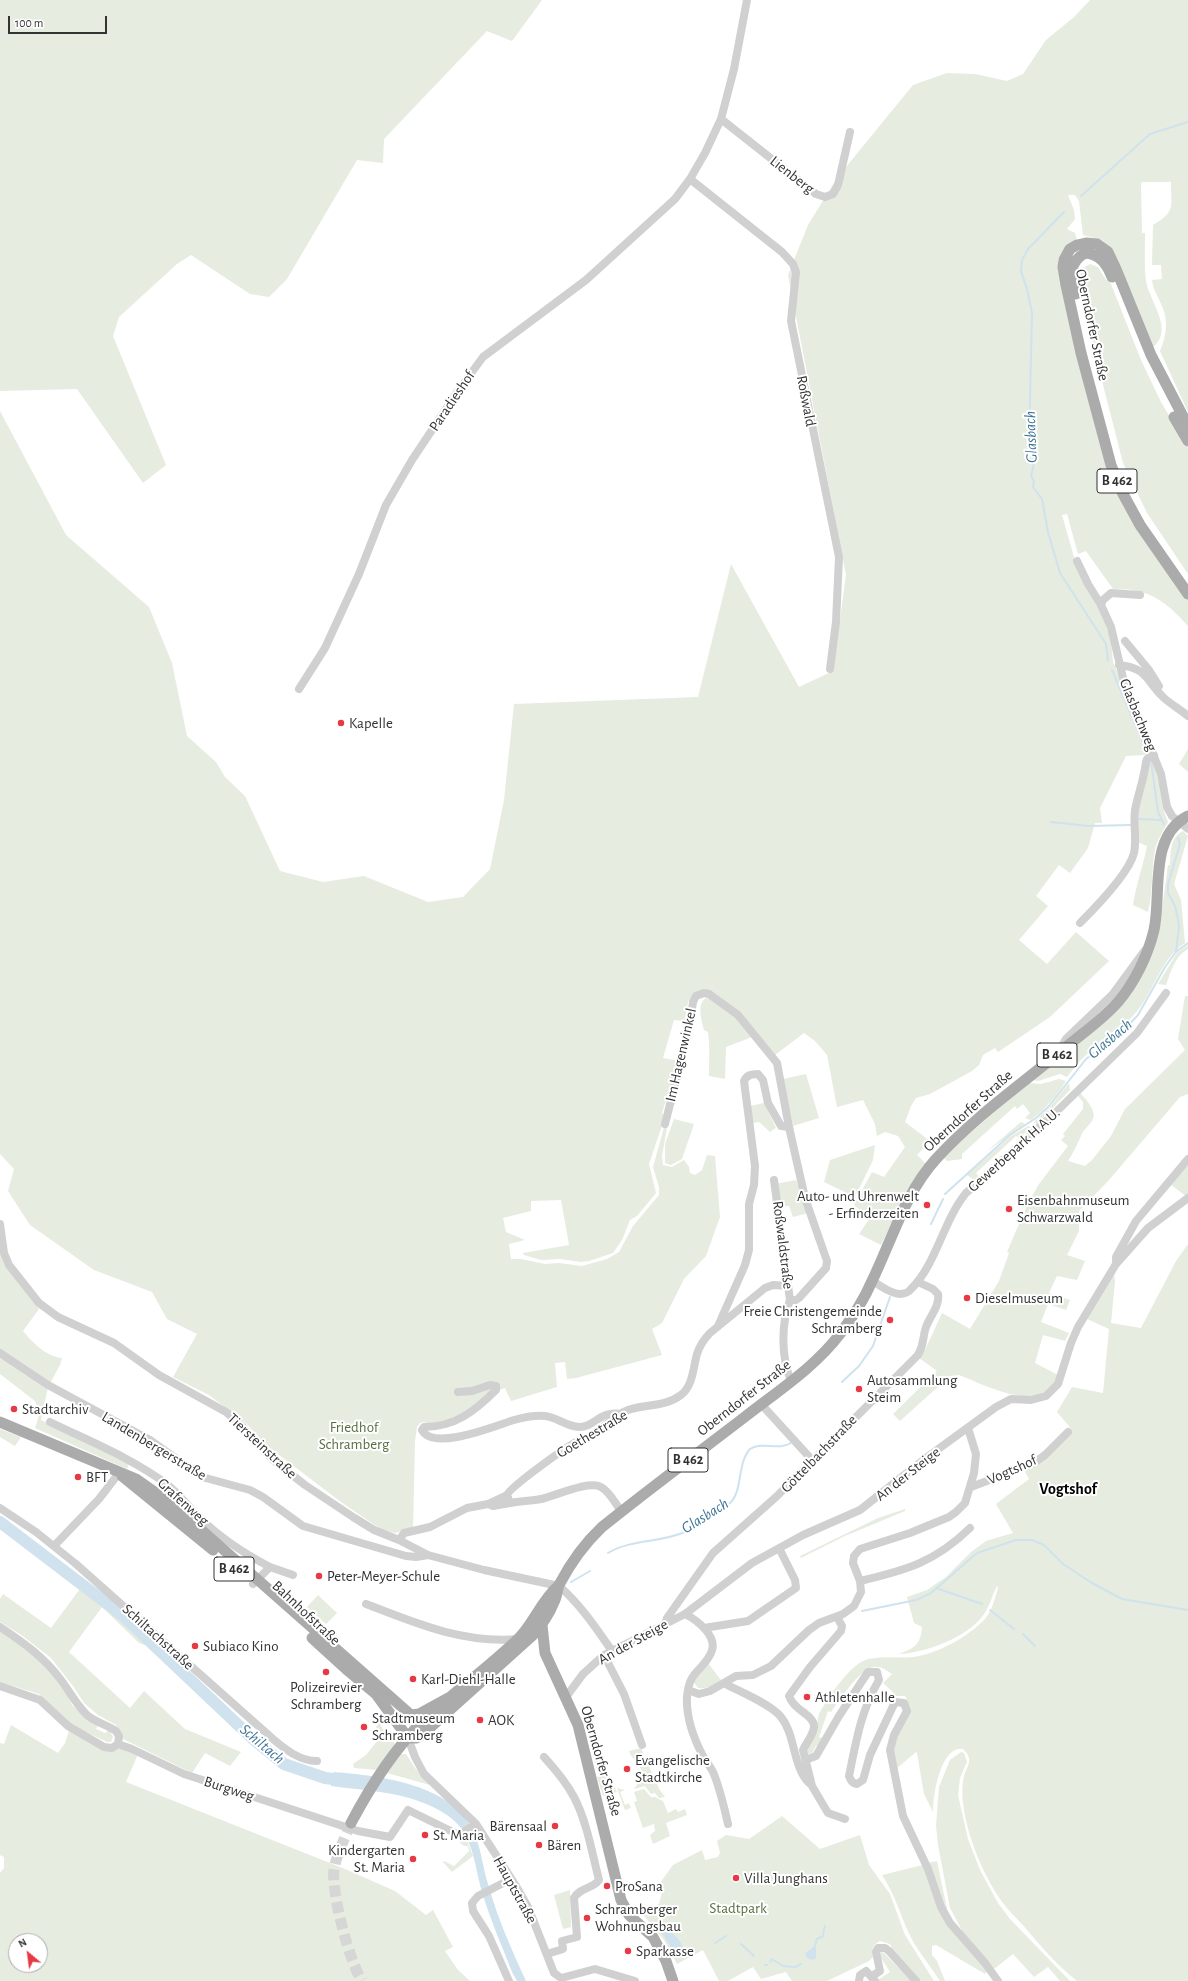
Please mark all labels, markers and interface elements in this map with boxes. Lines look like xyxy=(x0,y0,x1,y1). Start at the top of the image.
scale bar xyxy=(10,8,109,34)
text: 100 m xyxy=(15,17,43,29)
street label: Lienberg xyxy=(766,152,818,198)
street label: Oberndorfer Straße xyxy=(1071,267,1113,383)
street label: Paradieshof xyxy=(425,367,479,435)
street label: Roßwald xyxy=(792,374,820,428)
water label: Glasbach xyxy=(1020,411,1042,463)
road number: B 462 xyxy=(1097,469,1137,493)
street label: Glasbachweg xyxy=(1115,676,1161,754)
place label: Kapelle xyxy=(349,714,393,732)
marker: Kapelle xyxy=(336,718,346,728)
street label: Im Hagenwinkel xyxy=(661,1006,701,1104)
water label: Glasbach xyxy=(1084,1015,1136,1063)
road number: B 462 xyxy=(1037,1043,1077,1067)
street label: Oberndorfer Straße xyxy=(920,1066,1016,1156)
street label: Gewerbepark H.A.U. xyxy=(964,1104,1064,1196)
place label: Auto- und Uhrenwelt - Erfinderzeiten xyxy=(797,1187,919,1222)
place label: Eisenbahnmuseum Schwarzwald xyxy=(1017,1191,1130,1226)
street label: Roßwaldstraße xyxy=(769,1200,797,1290)
marker: Auto- und Uhrenwelt - Erfinderzeiten xyxy=(922,1200,932,1210)
marker: Eisenbahnmuseum Schwarzwald xyxy=(1004,1204,1014,1214)
place label: Dieselmuseum xyxy=(975,1289,1063,1307)
marker: Dieselmuseum xyxy=(962,1293,972,1303)
place label: Freie Christengemeinde Schramberg xyxy=(743,1302,882,1337)
marker: Freie Christengemeinde Schramberg xyxy=(885,1315,895,1325)
street label: Oberndorfer Straße xyxy=(694,1356,794,1440)
place label: Autosammlung Steim xyxy=(867,1371,957,1406)
marker: Autosammlung Steim xyxy=(854,1384,864,1394)
place label: Stadtarchiv xyxy=(22,1400,88,1418)
marker: Stadtarchiv xyxy=(9,1404,19,1414)
street label: Goethestraße xyxy=(553,1406,631,1462)
street label: Landenbergerstraße xyxy=(98,1408,210,1484)
street label: Tiersteinstraße xyxy=(224,1409,300,1483)
street label: Göttelbachstraße xyxy=(777,1411,861,1497)
park label: Friedhof Schramberg xyxy=(319,1418,389,1453)
street label: An der Steige xyxy=(872,1443,944,1505)
road number: B 462 xyxy=(668,1448,708,1472)
street label: Vogtshof xyxy=(984,1451,1040,1489)
place label: BFT xyxy=(86,1468,108,1486)
marker: BFT xyxy=(73,1472,83,1482)
street label: Grafenweg xyxy=(154,1474,212,1530)
district label: Vogtshof xyxy=(1039,1479,1097,1499)
water label: Glasbach xyxy=(678,1494,732,1538)
road number: B 462 xyxy=(214,1557,254,1581)
place label: Peter-Meyer-Schule xyxy=(327,1567,440,1585)
marker: Peter-Meyer-Schule xyxy=(314,1571,324,1581)
street label: Bahnhofstraße xyxy=(268,1577,344,1649)
street label: Schiltachstraße xyxy=(118,1600,198,1674)
street label: An der Steige xyxy=(595,1615,671,1669)
place label: Subiaco Kino xyxy=(203,1637,279,1655)
marker: Subiaco Kino xyxy=(190,1641,200,1651)
marker: Polizeirevier Schramberg xyxy=(321,1667,331,1677)
place label: Karl-Diehl-Halle xyxy=(421,1670,516,1688)
marker: Karl-Diehl-Halle xyxy=(408,1674,418,1684)
place label: Polizeirevier Schramberg xyxy=(290,1678,362,1713)
place label: Athletenhalle xyxy=(815,1688,895,1706)
marker: Athletenhalle xyxy=(802,1692,812,1702)
street label: Oberndorfer Straße xyxy=(577,1704,625,1818)
place label: Stadtmuseum Schramberg xyxy=(372,1709,455,1744)
place label: AOK xyxy=(488,1711,514,1729)
marker: AOK xyxy=(475,1715,485,1725)
water label: Schiltach xyxy=(236,1720,288,1768)
marker: Stadtmuseum Schramberg xyxy=(359,1722,369,1732)
place label: Evangelische Stadtkirche xyxy=(635,1751,710,1786)
marker: Evangelische Stadtkirche xyxy=(622,1764,632,1774)
street label: Burgweg xyxy=(202,1772,256,1806)
place label: Bärensaal xyxy=(490,1817,547,1835)
marker: Bärensaal xyxy=(550,1821,560,1831)
place label: St. Maria xyxy=(433,1826,484,1844)
marker: St. Maria xyxy=(420,1830,430,1840)
place label: Bären xyxy=(547,1836,581,1854)
marker: Bären xyxy=(534,1840,544,1850)
place label: Kindergarten St. Maria xyxy=(328,1841,405,1876)
street label: Hauptstraße xyxy=(489,1853,541,1927)
marker: Kindergarten St. Maria xyxy=(408,1854,418,1864)
place label: Villa Junghans xyxy=(744,1869,828,1887)
marker: Villa Junghans xyxy=(731,1873,741,1883)
place label: ProSana xyxy=(615,1877,663,1895)
marker: ProSana xyxy=(602,1881,612,1891)
park label: Stadtpark xyxy=(709,1899,767,1917)
place label: Schramberger Wohnungsbau xyxy=(595,1900,681,1935)
marker: Schramberger Wohnungsbau xyxy=(582,1913,592,1923)
north arrow xyxy=(8,1933,48,1973)
text: N xyxy=(16,1936,28,1950)
place label: Sparkasse xyxy=(636,1942,694,1960)
marker: Sparkasse xyxy=(623,1946,633,1956)

